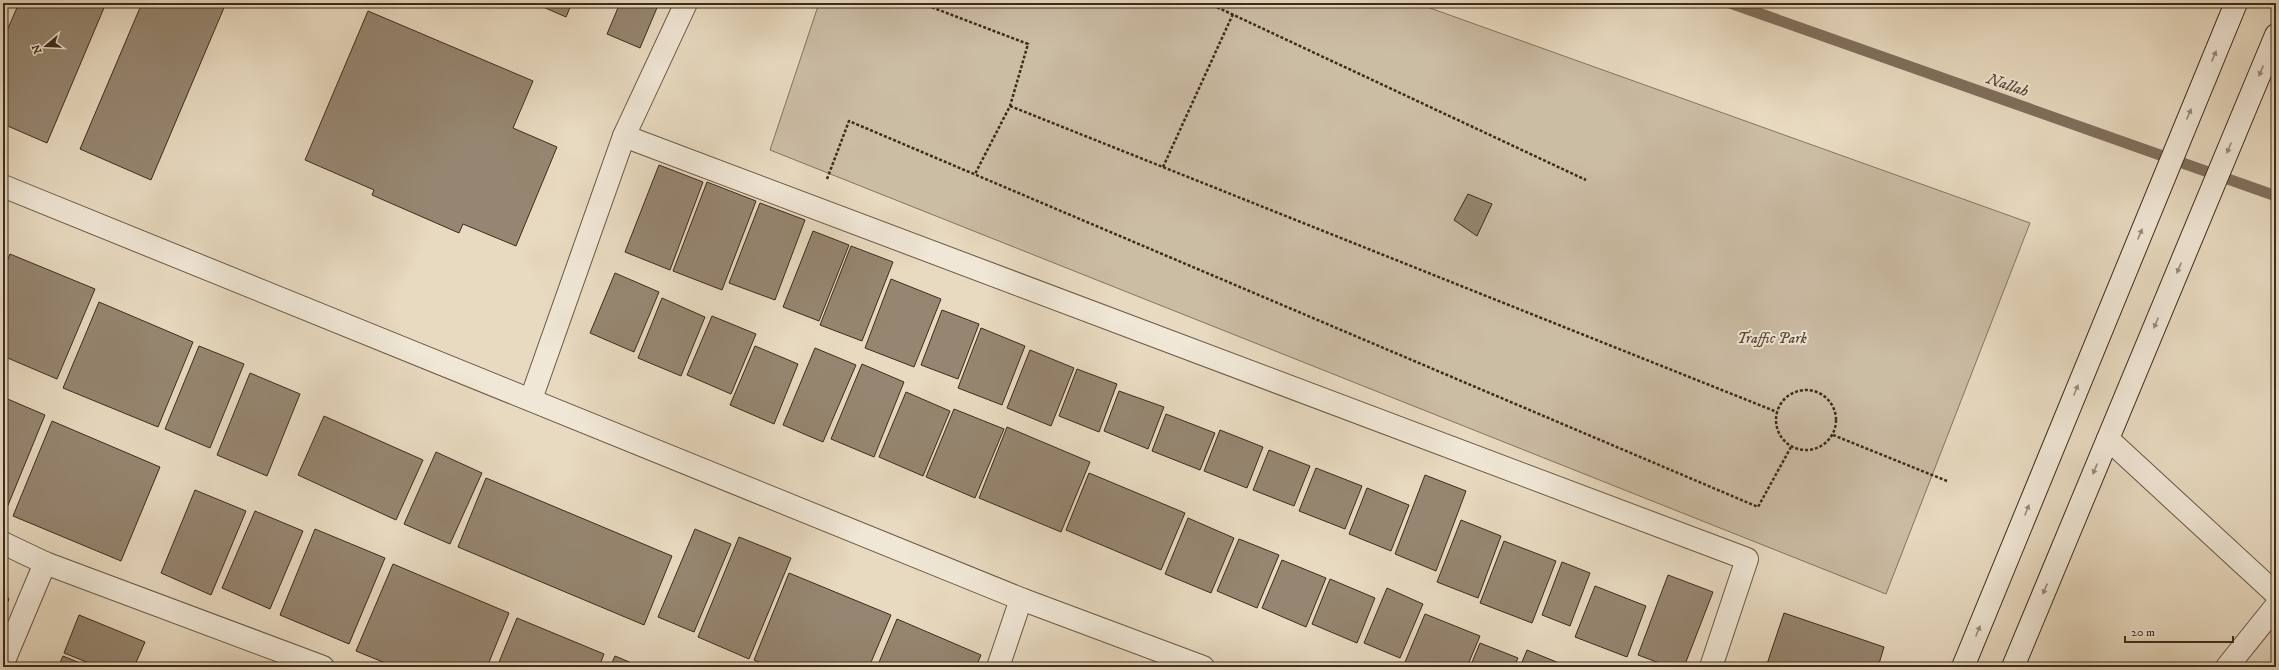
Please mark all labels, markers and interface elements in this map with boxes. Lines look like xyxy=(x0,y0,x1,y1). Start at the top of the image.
north arrow xyxy=(26,26,66,66)
text: N xyxy=(29,42,46,55)
one-way arrow xyxy=(2211,50,2217,62)
one-way arrow xyxy=(2258,66,2264,77)
water label: Nallah xyxy=(1983,68,2031,101)
one-way arrow xyxy=(2187,108,2193,120)
one-way arrow xyxy=(2226,143,2232,154)
one-way arrow xyxy=(2137,228,2143,240)
one-way arrow xyxy=(2176,263,2182,274)
one-way arrow xyxy=(2153,318,2159,329)
park label: Traffic Park xyxy=(1737,329,1808,348)
one-way arrow xyxy=(2072,384,2079,396)
one-way arrow xyxy=(2092,464,2098,475)
one-way arrow xyxy=(2024,505,2030,516)
one-way arrow xyxy=(2042,584,2048,595)
scale bar xyxy=(2125,618,2233,644)
one-way arrow xyxy=(1975,625,1981,636)
text: 20 m xyxy=(2131,625,2155,640)

